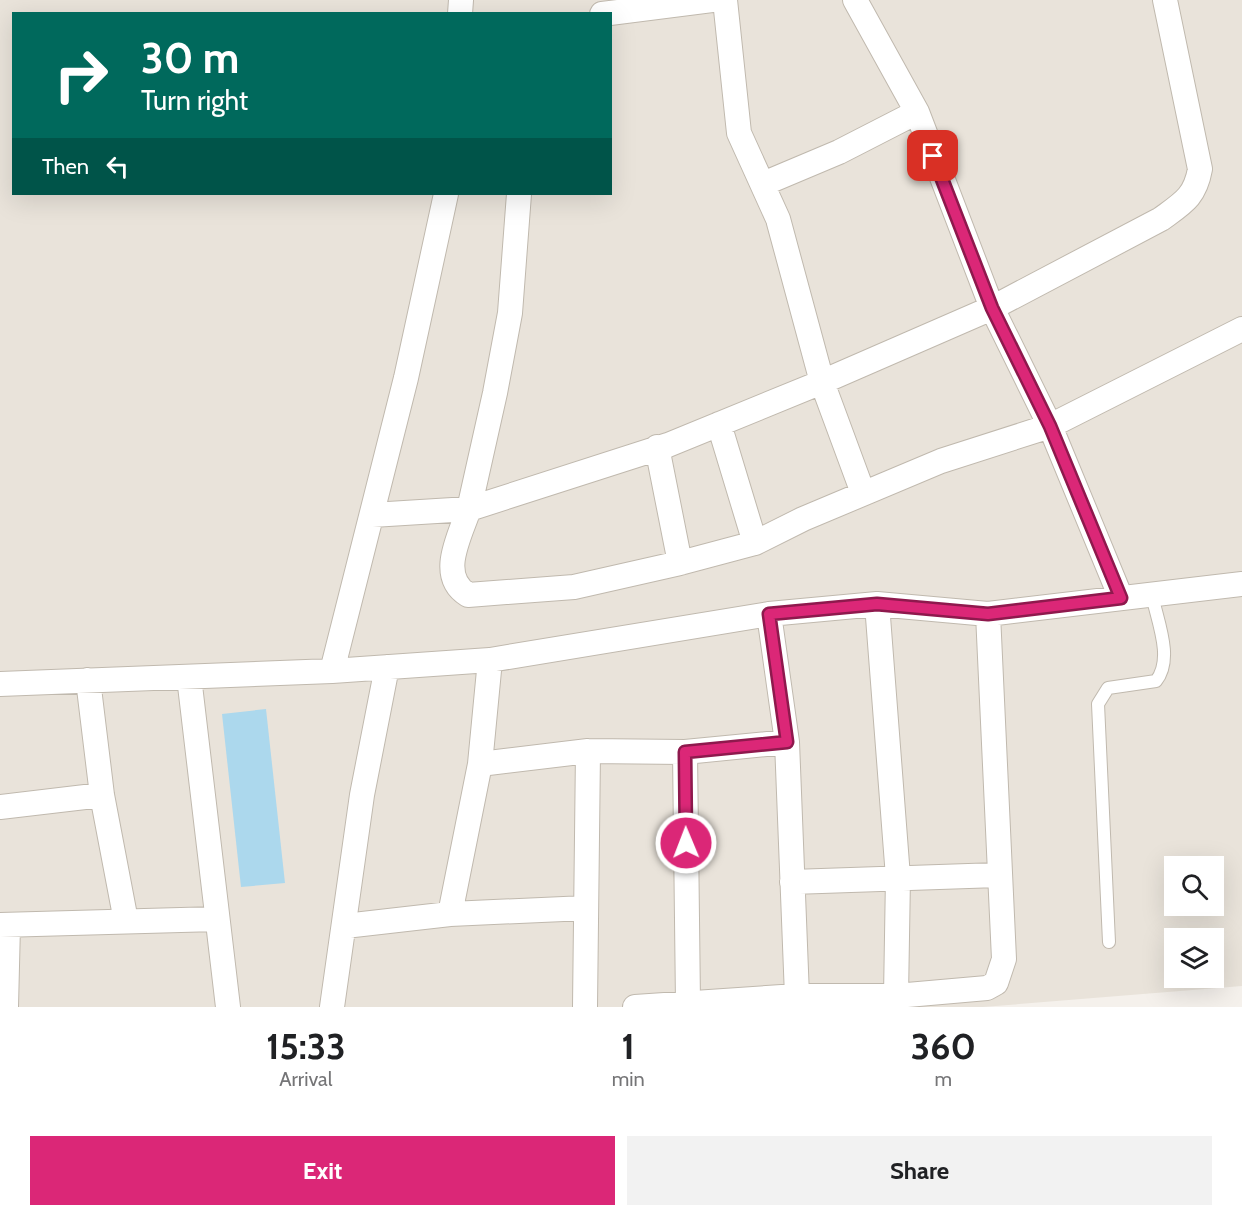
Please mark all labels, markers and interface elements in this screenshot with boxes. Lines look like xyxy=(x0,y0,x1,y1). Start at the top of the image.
text: 30 m xyxy=(141,32,239,84)
icon: right xyxy=(42,36,120,114)
text: Turn right xyxy=(141,84,248,117)
pin xyxy=(907,130,958,181)
icon: arrive xyxy=(916,139,949,172)
icon: left xyxy=(101,150,134,183)
text: Then xyxy=(42,153,89,180)
position arrow xyxy=(654,811,718,875)
map controls xyxy=(1164,856,1224,988)
button: search xyxy=(1164,856,1224,916)
button: layers xyxy=(1164,928,1224,988)
text: 15:33 xyxy=(266,1024,346,1068)
text: 1 xyxy=(622,1024,635,1068)
text: 360 xyxy=(911,1024,976,1068)
text: Arrival xyxy=(279,1067,332,1091)
text: min xyxy=(612,1067,645,1091)
text: m xyxy=(935,1067,952,1091)
button: Exit xyxy=(30,1136,615,1205)
button: Share xyxy=(627,1136,1212,1205)

